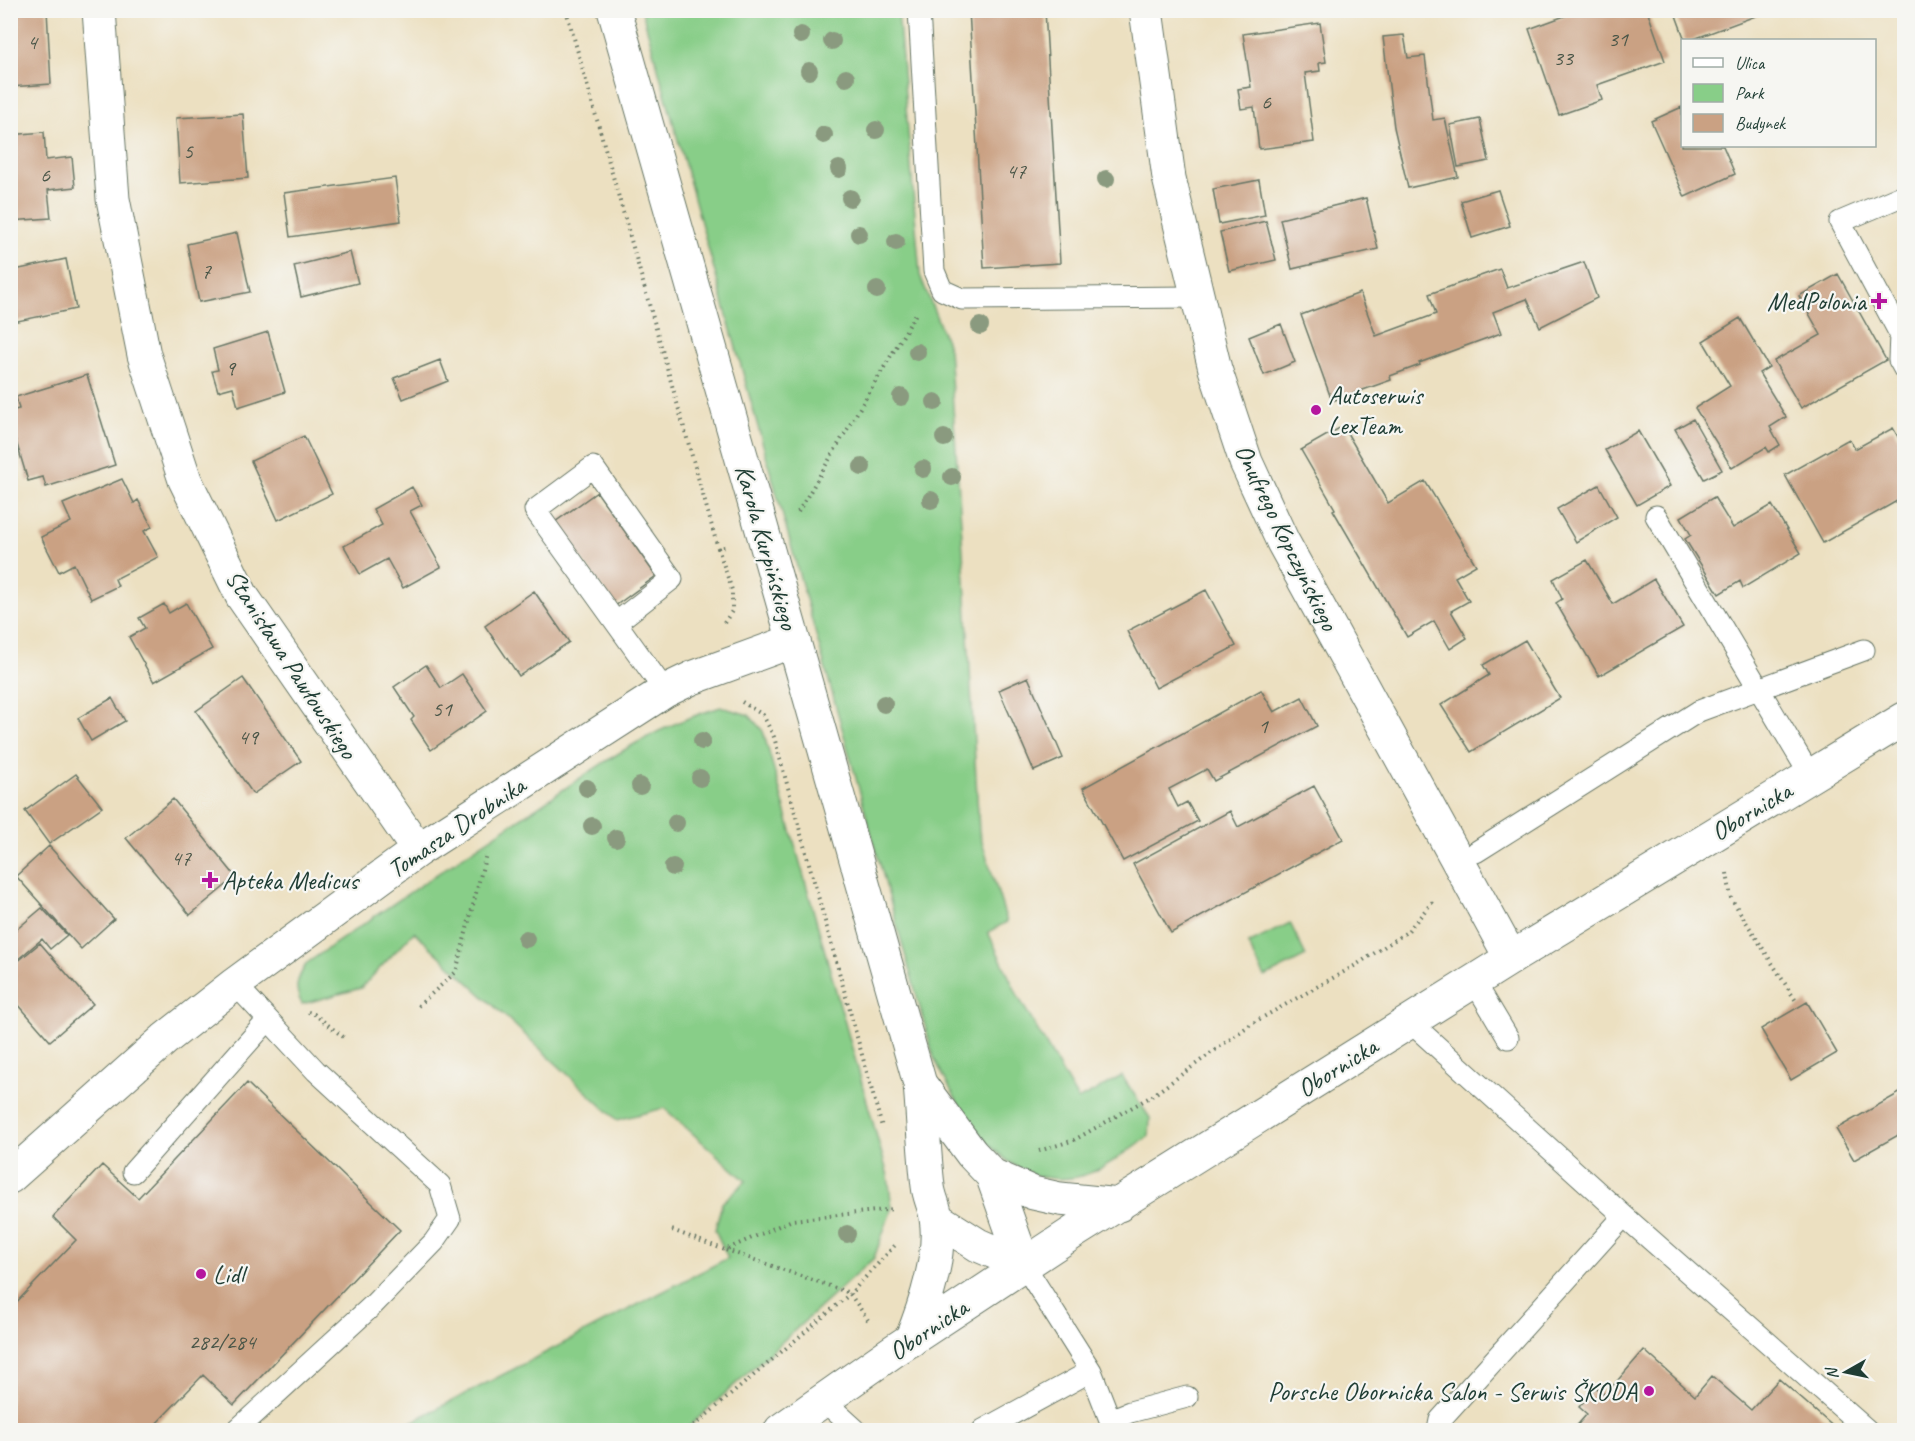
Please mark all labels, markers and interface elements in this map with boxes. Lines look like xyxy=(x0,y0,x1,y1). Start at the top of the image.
house number: 31 xyxy=(1608,25,1629,53)
house number: 4 xyxy=(27,28,39,56)
legend xyxy=(1681,39,1876,147)
house number: 33 xyxy=(1553,44,1575,72)
text: Ulica xyxy=(1735,52,1766,74)
text: Park xyxy=(1735,82,1765,104)
house number: 6 xyxy=(1261,88,1272,116)
text: Budynek xyxy=(1735,112,1786,134)
house number: 5 xyxy=(183,137,194,165)
house number: 47 xyxy=(1006,157,1027,185)
house number: 6 xyxy=(40,161,51,189)
house number: 7 xyxy=(201,257,212,285)
place label: MedPolonia xyxy=(1767,285,1868,318)
marker: MedPolonia xyxy=(1870,292,1888,310)
house number: 9 xyxy=(225,354,237,382)
place label: Autoserwis LexTeam xyxy=(1328,379,1424,442)
marker: Autoserwis LexTeam xyxy=(1309,403,1323,417)
street label: Onufrego Kopczyńskiego xyxy=(1227,439,1347,637)
street label: Karola Kurpińskiego xyxy=(727,461,806,635)
street label: Stanisława Pawłowskiego xyxy=(218,563,366,767)
house number: 51 xyxy=(432,695,453,723)
house number: 1 xyxy=(1258,712,1269,740)
house number: 49 xyxy=(238,723,260,751)
street label: Tomasza Drobnika xyxy=(381,768,534,886)
street label: Obornicka xyxy=(1705,773,1800,848)
house number: 47 xyxy=(171,844,192,872)
place label: Apteka Medicus xyxy=(222,864,360,897)
marker: Apteka Medicus xyxy=(203,873,217,887)
street label: Obornicka xyxy=(1291,1029,1386,1105)
place label: Lidl xyxy=(213,1258,248,1291)
marker: Lidl xyxy=(194,1267,208,1281)
street label: Obornicka xyxy=(882,1290,976,1368)
house number: 282/284 xyxy=(189,1328,257,1356)
north arrow xyxy=(1816,1342,1876,1402)
text: N xyxy=(1821,1365,1843,1381)
place label: Porsche Obornicka Salon - Serwis ŠKODA xyxy=(1268,1375,1638,1408)
marker: Porsche Obornicka Salon - Serwis ŠKODA xyxy=(1642,1384,1656,1398)

